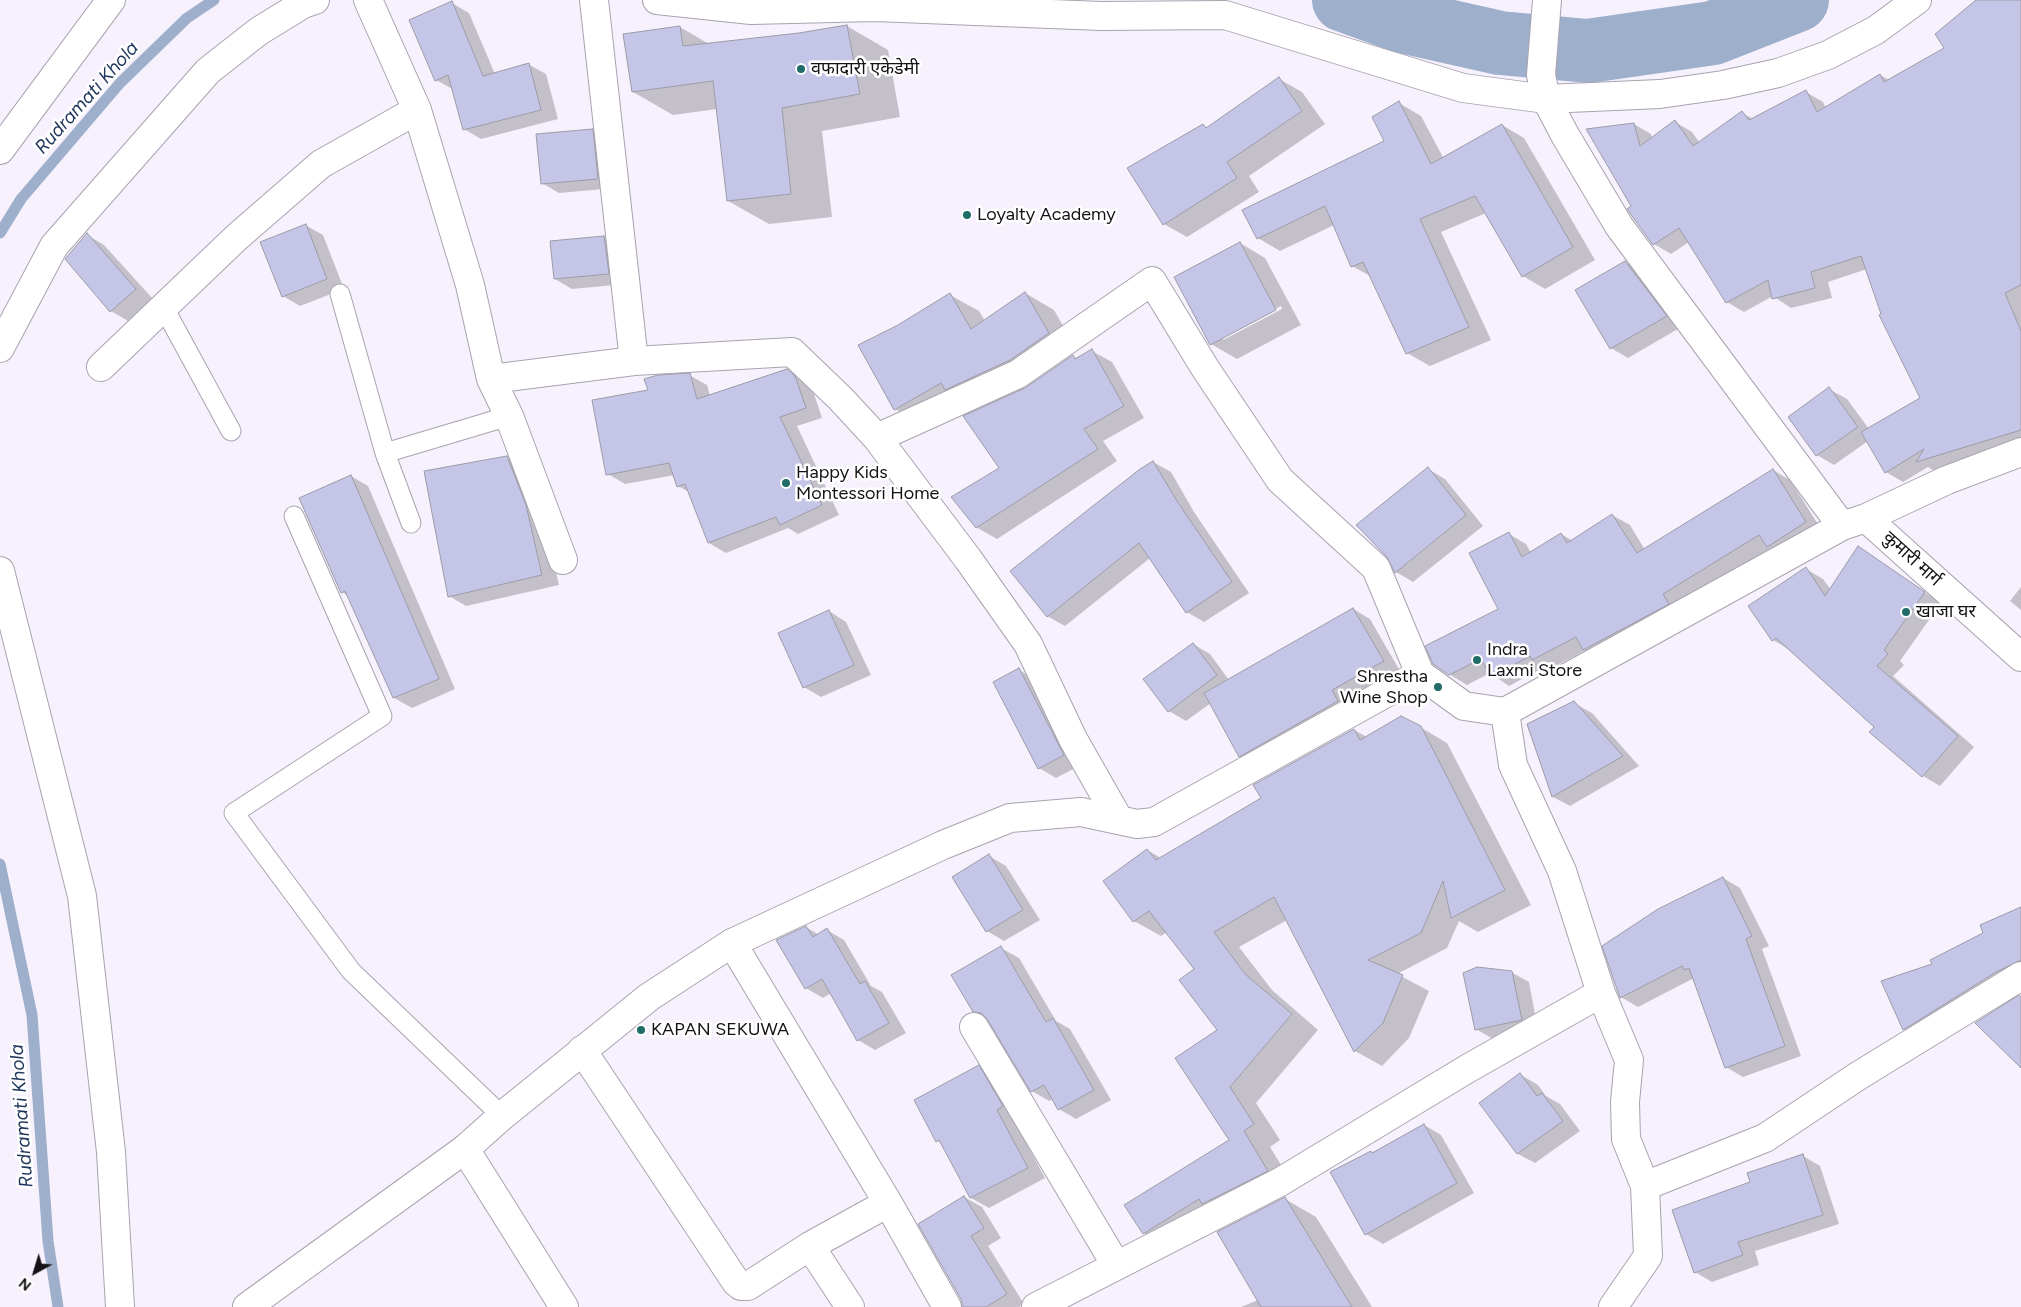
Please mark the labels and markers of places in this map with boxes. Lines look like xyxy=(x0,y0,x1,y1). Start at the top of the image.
place label: वफादारी एकेडेमी xyxy=(811,58,919,80)
marker: वफादारी एकेडेमी xyxy=(795,63,807,75)
place label: Loyalty Academy xyxy=(977,204,1116,226)
marker: Loyalty Academy xyxy=(961,209,973,221)
place label: Happy Kids Montessori Home xyxy=(796,462,939,504)
marker: Happy Kids Montessori Home xyxy=(780,477,792,489)
place label: खाजा घर xyxy=(1916,601,1976,623)
marker: खाजा घर xyxy=(1900,606,1912,618)
place label: Indra Laxmi Store xyxy=(1487,639,1582,682)
marker: Indra Laxmi Store xyxy=(1471,654,1483,666)
place label: Shrestha Wine Shop xyxy=(1340,666,1428,709)
marker: Shrestha Wine Shop xyxy=(1432,681,1444,693)
place label: KAPAN SEKUWA xyxy=(651,1019,789,1041)
marker: KAPAN SEKUWA xyxy=(635,1024,647,1036)

